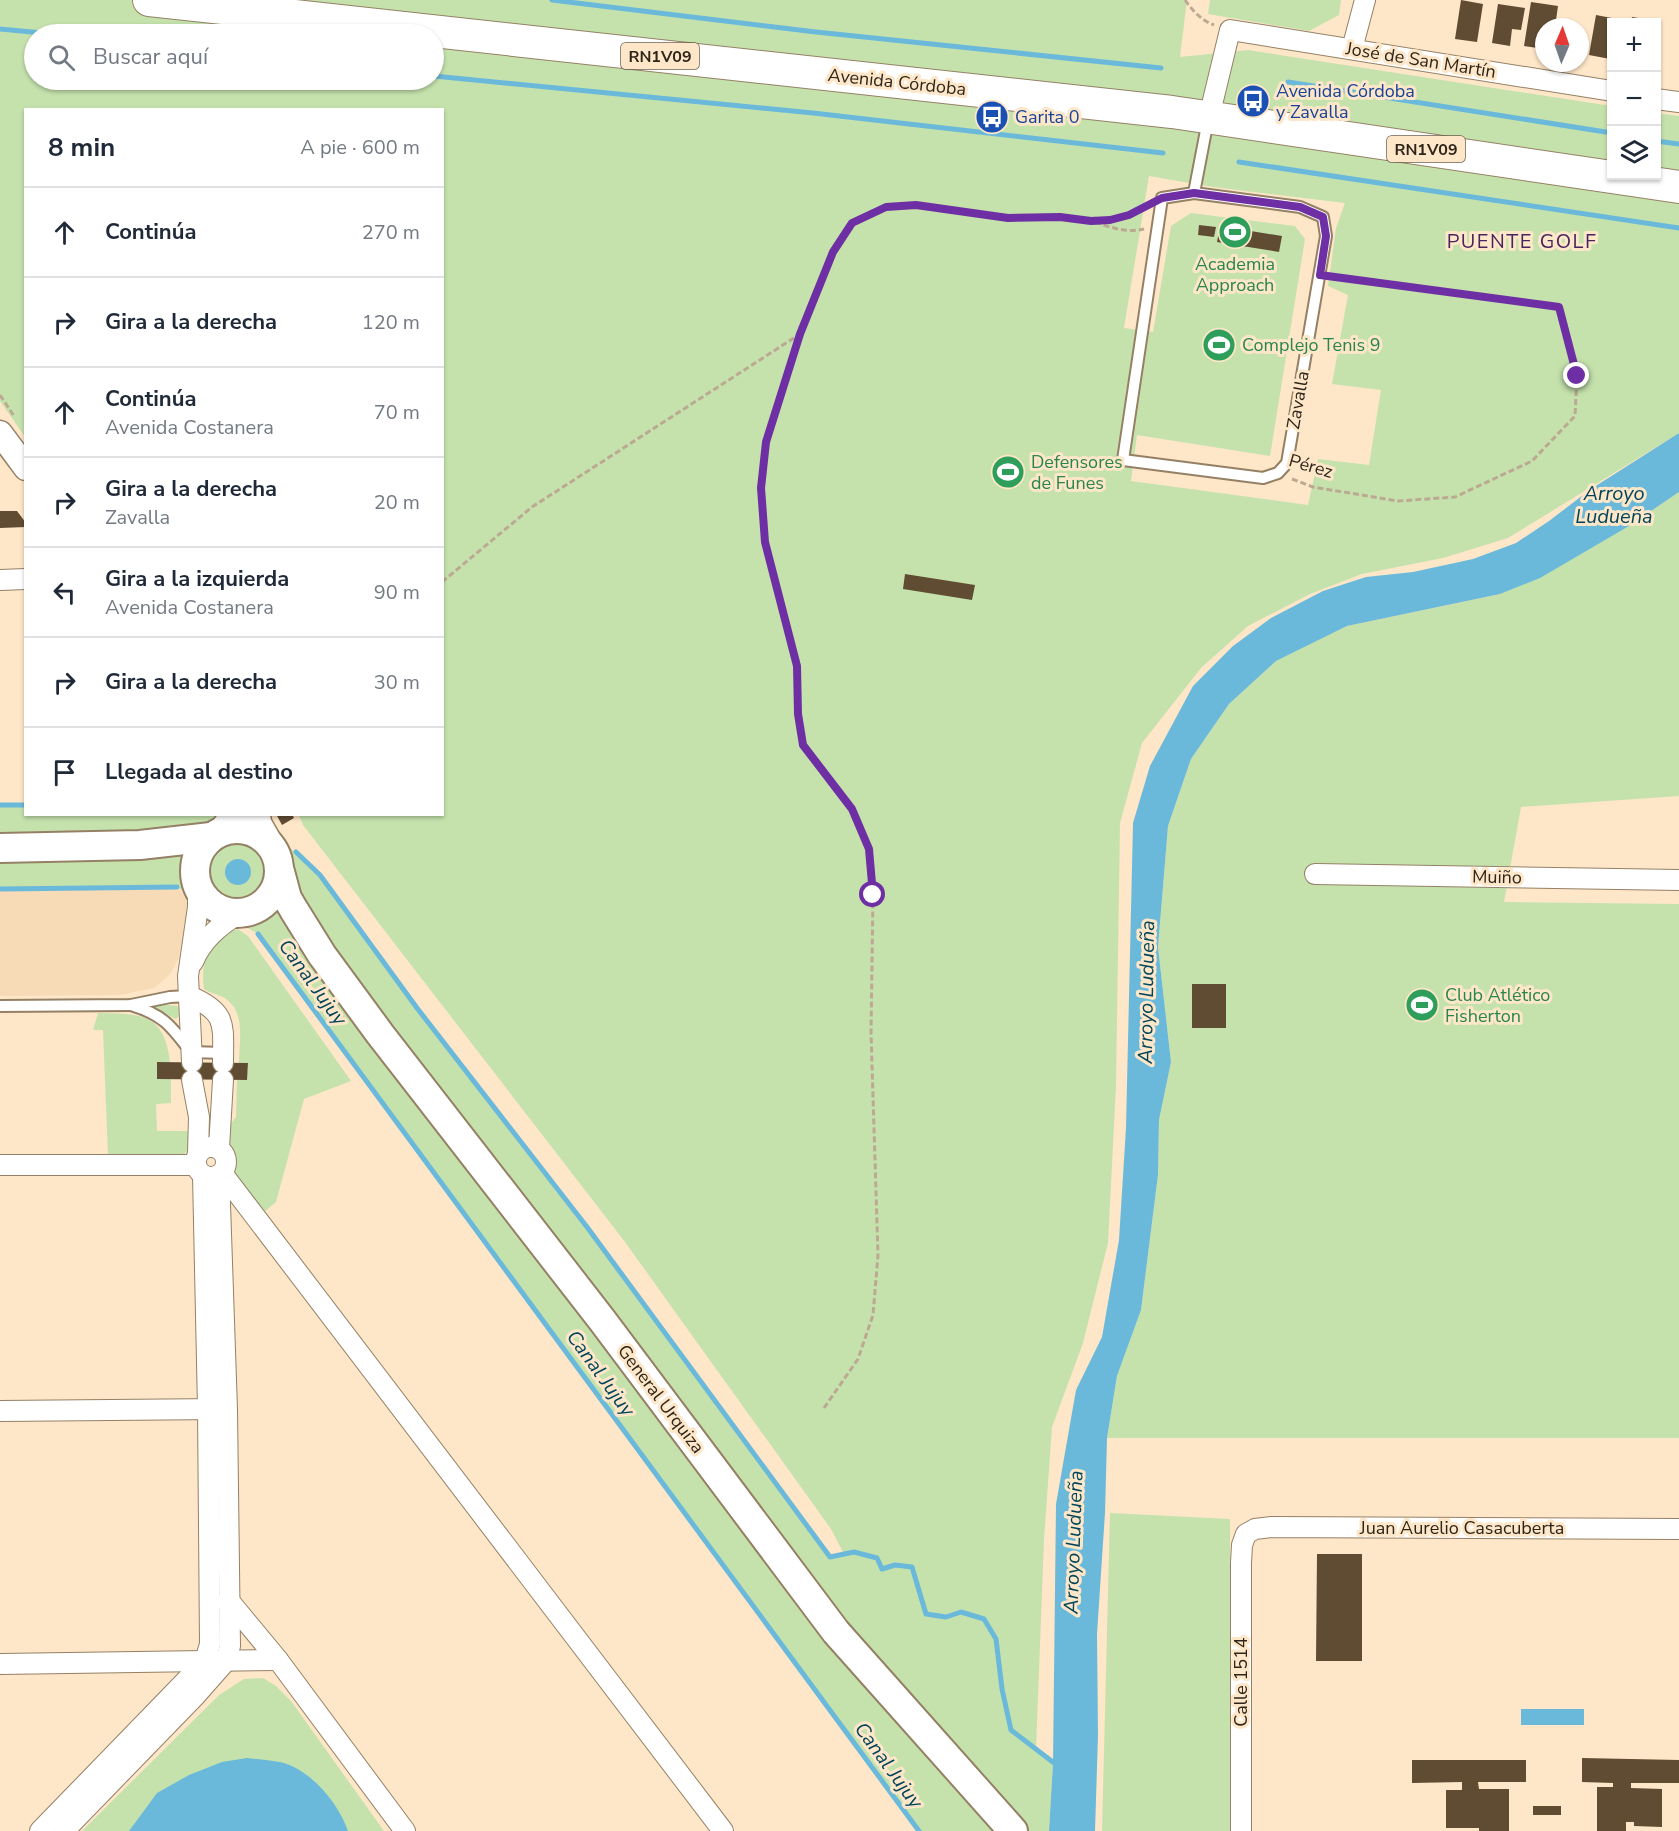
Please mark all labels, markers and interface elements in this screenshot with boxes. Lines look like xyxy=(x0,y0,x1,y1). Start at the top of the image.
north arrow xyxy=(1535,18,1589,72)
map controls xyxy=(1607,18,1661,180)
button: + xyxy=(1607,18,1661,72)
search box xyxy=(24,24,444,90)
street label: José de San Martín xyxy=(1343,36,1498,84)
icon: search xyxy=(45,41,78,74)
text: Buscar aquí xyxy=(93,42,208,72)
road number: RN1V09 xyxy=(621,43,699,69)
street label: Avenida Córdoba xyxy=(827,63,967,101)
button: − xyxy=(1607,72,1661,126)
place label: Avenida Córdoba y Zavalla xyxy=(1276,79,1415,124)
bus stop icon: Avenida Córdoba y Zavalla xyxy=(1235,83,1271,119)
bus stop icon: Garita 0 xyxy=(974,99,1010,135)
place label: Garita 0 xyxy=(1015,105,1080,129)
button: layers xyxy=(1607,126,1661,180)
text: 8 min xyxy=(48,130,115,165)
text: A pie · 600 m xyxy=(300,134,420,161)
road number: RN1V09 xyxy=(1387,136,1465,162)
sports icon: Academia Approach xyxy=(1217,214,1253,250)
icon: ahead xyxy=(48,216,81,249)
text: Continúa xyxy=(105,217,196,247)
text: 270 m xyxy=(362,219,420,246)
district label: PUENTE GOLF xyxy=(1447,228,1597,255)
place label: Academia Approach xyxy=(1195,252,1275,297)
icon: right xyxy=(48,306,81,339)
text: Gira a la derecha xyxy=(105,307,277,337)
text: 120 m xyxy=(362,309,420,336)
sports icon: Complejo Tenis 9 xyxy=(1201,327,1237,363)
place label: Complejo Tenis 9 xyxy=(1242,333,1381,357)
route end xyxy=(1563,362,1589,388)
street label: Zavalla xyxy=(1281,369,1315,431)
text: Continúa xyxy=(105,384,196,414)
icon: ahead xyxy=(48,396,81,429)
text: 70 m xyxy=(374,399,420,426)
text: Avenida Costanera xyxy=(105,414,274,441)
street label: Pérez xyxy=(1286,448,1336,484)
place label: Defensores de Funes xyxy=(1031,450,1123,495)
sports icon: Defensores de Funes xyxy=(990,454,1026,490)
text: Gira a la derecha xyxy=(105,474,277,504)
water label: Arroyo Ludueña xyxy=(1575,480,1653,530)
icon: right xyxy=(48,486,81,519)
text: 20 m xyxy=(374,489,420,516)
text: Zavalla xyxy=(105,504,170,531)
text: Gira a la izquierda xyxy=(105,564,289,594)
icon: left xyxy=(48,576,81,609)
text: 90 m xyxy=(374,579,420,606)
text: Avenida Costanera xyxy=(105,594,274,621)
icon: right xyxy=(48,666,81,699)
text: Gira a la derecha xyxy=(105,667,277,697)
text: 30 m xyxy=(374,669,420,696)
icon: arrive xyxy=(48,756,81,789)
text: Llegada al destino xyxy=(105,757,293,787)
street label: Muiño xyxy=(1472,865,1522,889)
route start xyxy=(859,881,885,907)
water label: Arroyo Ludueña xyxy=(1132,920,1161,1065)
water label: Canal Jujuy xyxy=(272,934,354,1032)
place label: Club Atlético Fisherton xyxy=(1445,983,1550,1028)
sports icon: Club Atlético Fisherton xyxy=(1404,987,1440,1023)
water label: Canal Jujuy xyxy=(560,1325,642,1423)
street label: General Urquiza xyxy=(612,1340,710,1458)
water label: Arroyo Ludueña xyxy=(1057,1470,1089,1615)
street label: Juan Aurelio Casacuberta xyxy=(1359,1516,1564,1540)
street label: Calle 1514 xyxy=(1229,1637,1253,1727)
water label: Canal Jujuy xyxy=(848,1717,930,1815)

